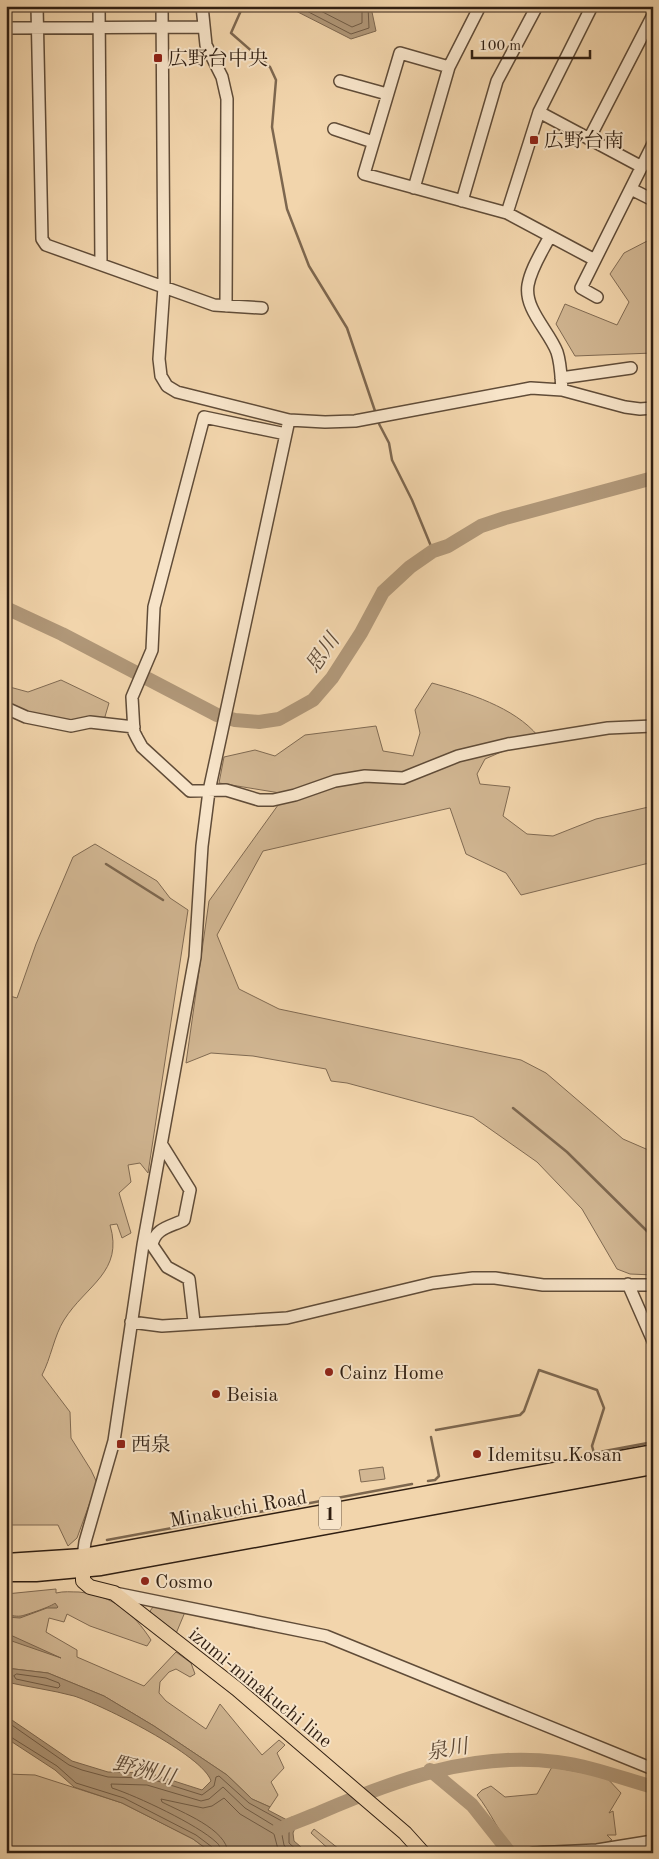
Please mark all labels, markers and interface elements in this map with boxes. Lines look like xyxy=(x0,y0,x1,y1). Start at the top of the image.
scale bar xyxy=(472,28,589,60)
text: 100 m xyxy=(479,39,521,54)
place label: 広野台中央 xyxy=(168,47,268,70)
marker: 広野台中央 xyxy=(152,52,164,64)
place label: 広野台南 xyxy=(544,129,624,152)
marker: 広野台南 xyxy=(528,134,540,146)
water label: 思川 xyxy=(301,628,345,677)
place label: Cainz Home xyxy=(339,1364,444,1384)
marker: Cainz Home xyxy=(323,1366,335,1378)
place label: Beisia xyxy=(226,1386,278,1406)
marker: Beisia xyxy=(210,1388,222,1400)
place label: 西泉 xyxy=(131,1434,171,1456)
marker: 西泉 xyxy=(115,1438,127,1450)
place label: Idemitsu Kosan xyxy=(487,1446,622,1466)
marker: Idemitsu Kosan xyxy=(471,1448,483,1460)
street label: Minakuchi Road xyxy=(168,1488,309,1532)
road number: 1 xyxy=(319,1496,341,1530)
place label: Cosmo xyxy=(155,1573,213,1593)
marker: Cosmo xyxy=(139,1575,151,1587)
street label: izumi-minakuchi line xyxy=(184,1625,335,1752)
water label: 泉川 xyxy=(424,1734,472,1764)
water label: 野洲川 xyxy=(111,1752,179,1790)

